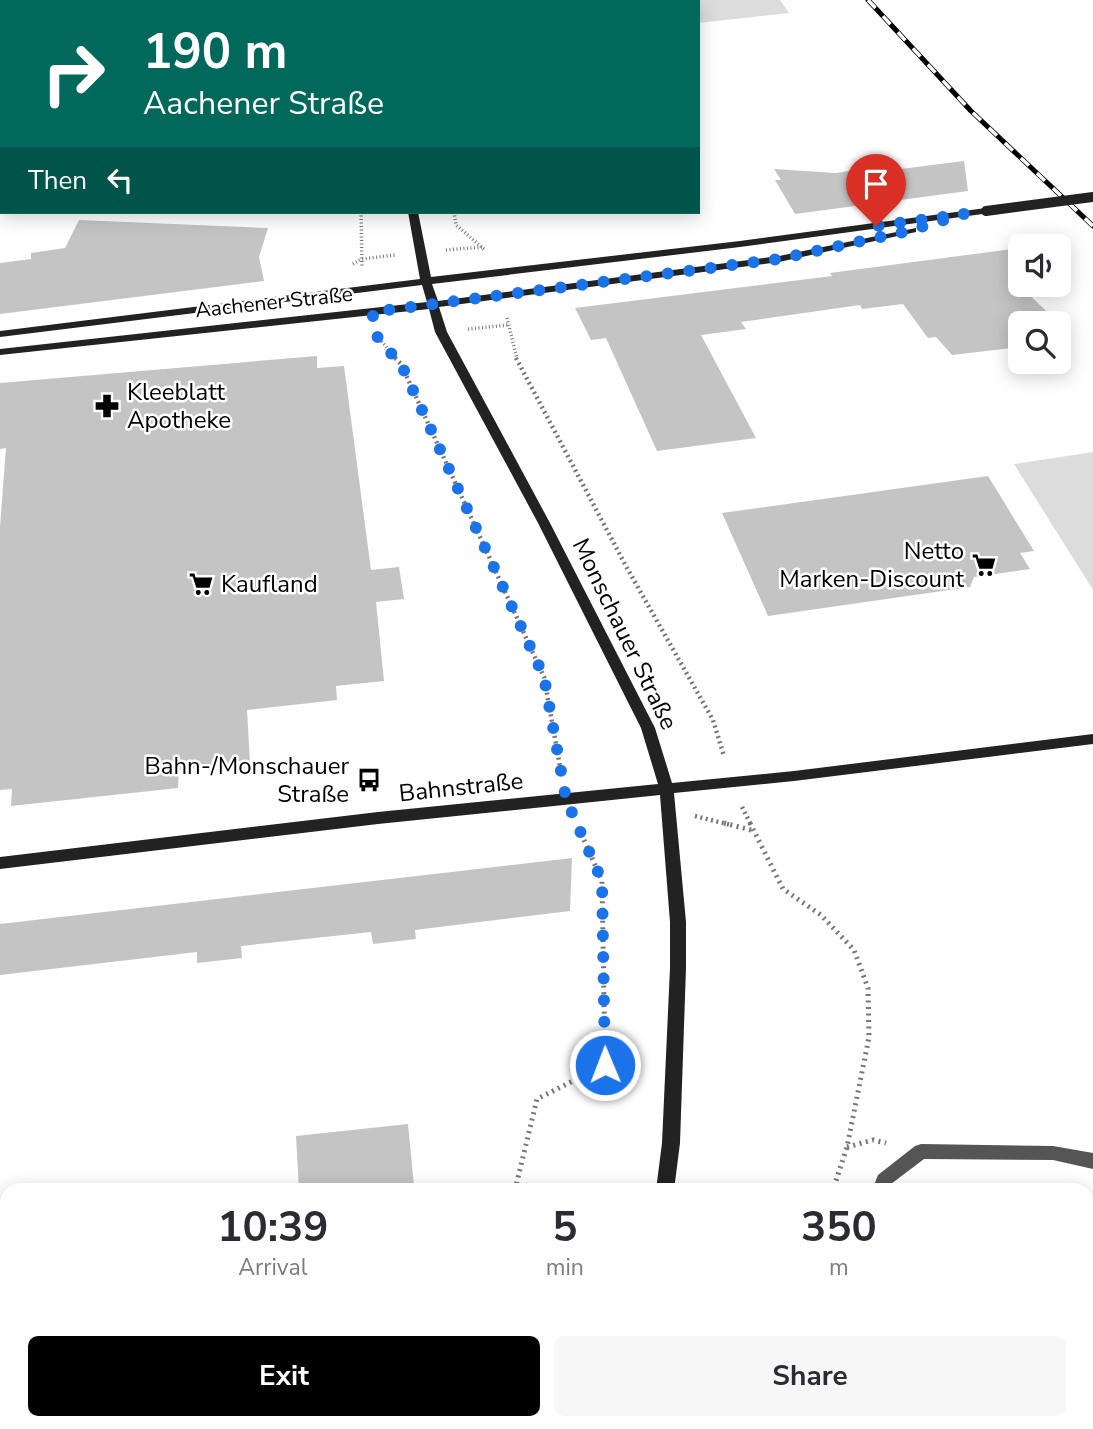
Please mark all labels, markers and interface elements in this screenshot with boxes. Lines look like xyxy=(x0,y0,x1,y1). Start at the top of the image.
text: 190 m xyxy=(143,18,287,85)
icon: right xyxy=(28,28,119,119)
text: Aachener Straße xyxy=(143,82,384,125)
pin xyxy=(846,154,906,226)
icon: left xyxy=(101,161,139,199)
text: Then xyxy=(28,163,87,198)
icon: arrive xyxy=(857,165,895,203)
map controls xyxy=(1008,234,1071,374)
button: sound xyxy=(1008,234,1071,297)
street label: Aachener Straße xyxy=(194,280,354,324)
button: search xyxy=(1008,311,1071,374)
place label: Kleeblatt Apotheke xyxy=(127,376,231,436)
pharmacy icon: Kleeblatt Apotheke xyxy=(93,392,121,420)
street label: Monschauer Straße xyxy=(565,533,685,735)
place label: Netto Marken-Discount xyxy=(779,535,965,595)
supermarket icon: Netto Marken-Discount xyxy=(970,551,998,579)
place label: Kaufland xyxy=(221,568,318,600)
supermarket icon: Kaufland xyxy=(187,570,215,598)
place label: Bahn-/Monschauer Straße xyxy=(144,750,349,810)
street label: Bahnstraße xyxy=(397,765,525,809)
bus stop icon: Bahn-/Monschauer Straße xyxy=(355,766,383,794)
position arrow xyxy=(568,1028,642,1102)
text: 10:39 xyxy=(217,1199,328,1256)
text: 5 xyxy=(552,1199,577,1256)
text: 350 xyxy=(801,1199,877,1256)
text: Arrival xyxy=(238,1252,307,1283)
text: min xyxy=(546,1252,584,1283)
text: m xyxy=(829,1252,849,1283)
button: Exit xyxy=(28,1336,540,1416)
button: Share xyxy=(554,1336,1066,1416)

